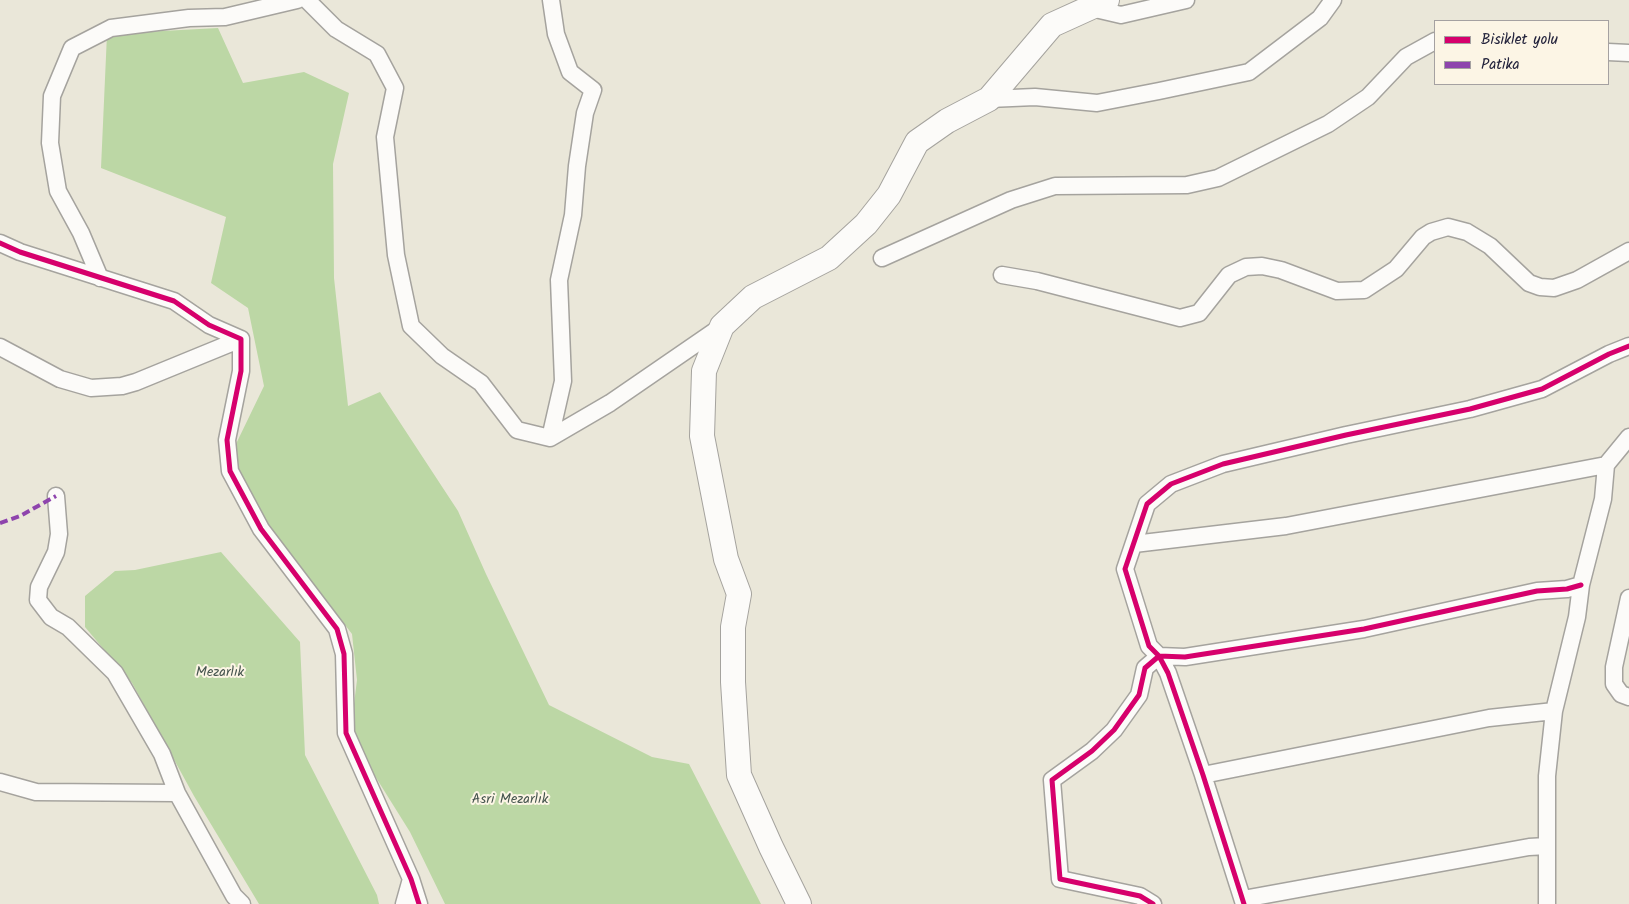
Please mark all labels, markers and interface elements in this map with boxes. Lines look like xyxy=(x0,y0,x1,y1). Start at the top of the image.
legend xyxy=(1434,20,1609,85)
text: Bisiklet yolu xyxy=(1481,28,1558,52)
text: Patika xyxy=(1481,53,1520,77)
park label: Mezarlık xyxy=(196,666,244,682)
park label: Asri Mezarlık xyxy=(472,793,548,809)

